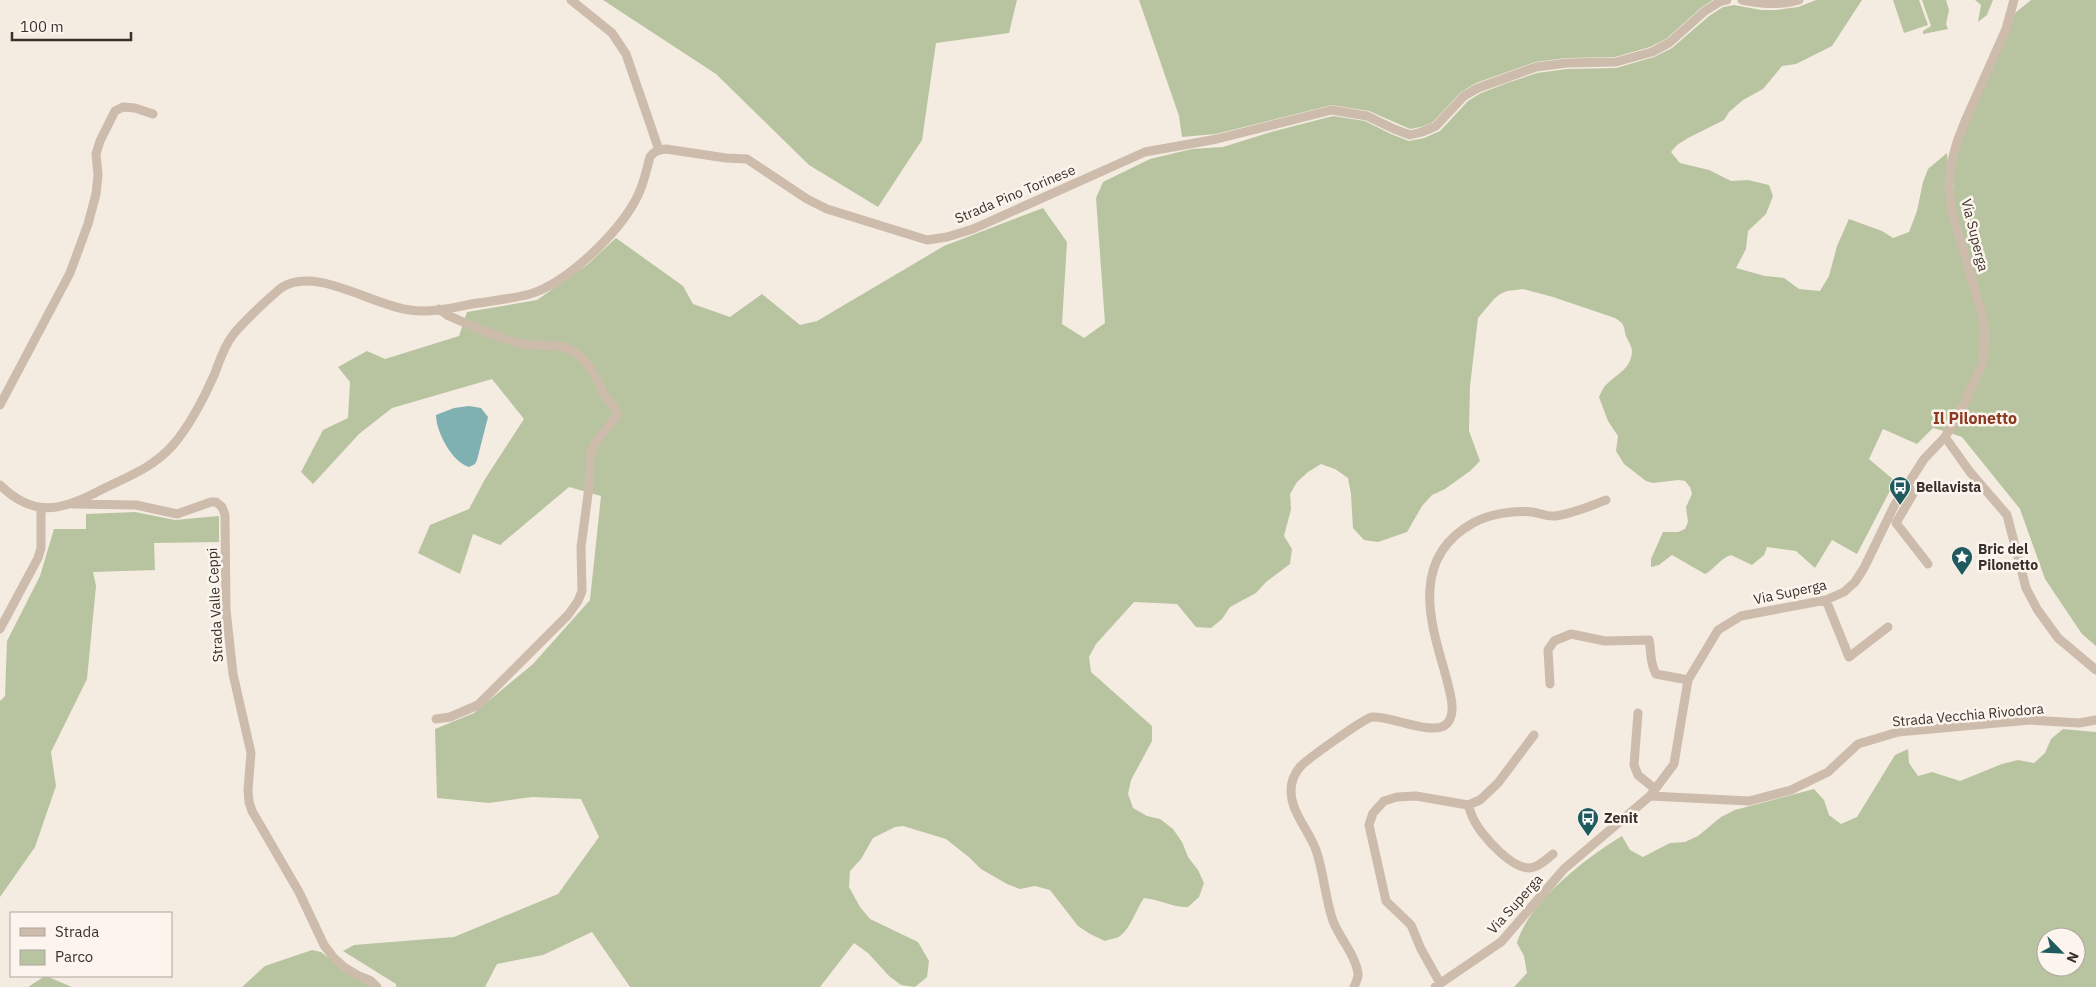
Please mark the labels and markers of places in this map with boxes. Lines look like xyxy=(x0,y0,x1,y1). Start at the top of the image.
bus stop icon: Bellavista xyxy=(1888,475,1912,506)
place label: Bellavista xyxy=(1916,478,1981,496)
place label: Bric del Pilonetto xyxy=(1978,540,2038,574)
place icon: Bric del Pilonetto xyxy=(1950,545,1974,576)
bus stop icon: Zenit xyxy=(1576,806,1600,837)
place label: Zenit xyxy=(1604,809,1638,827)

